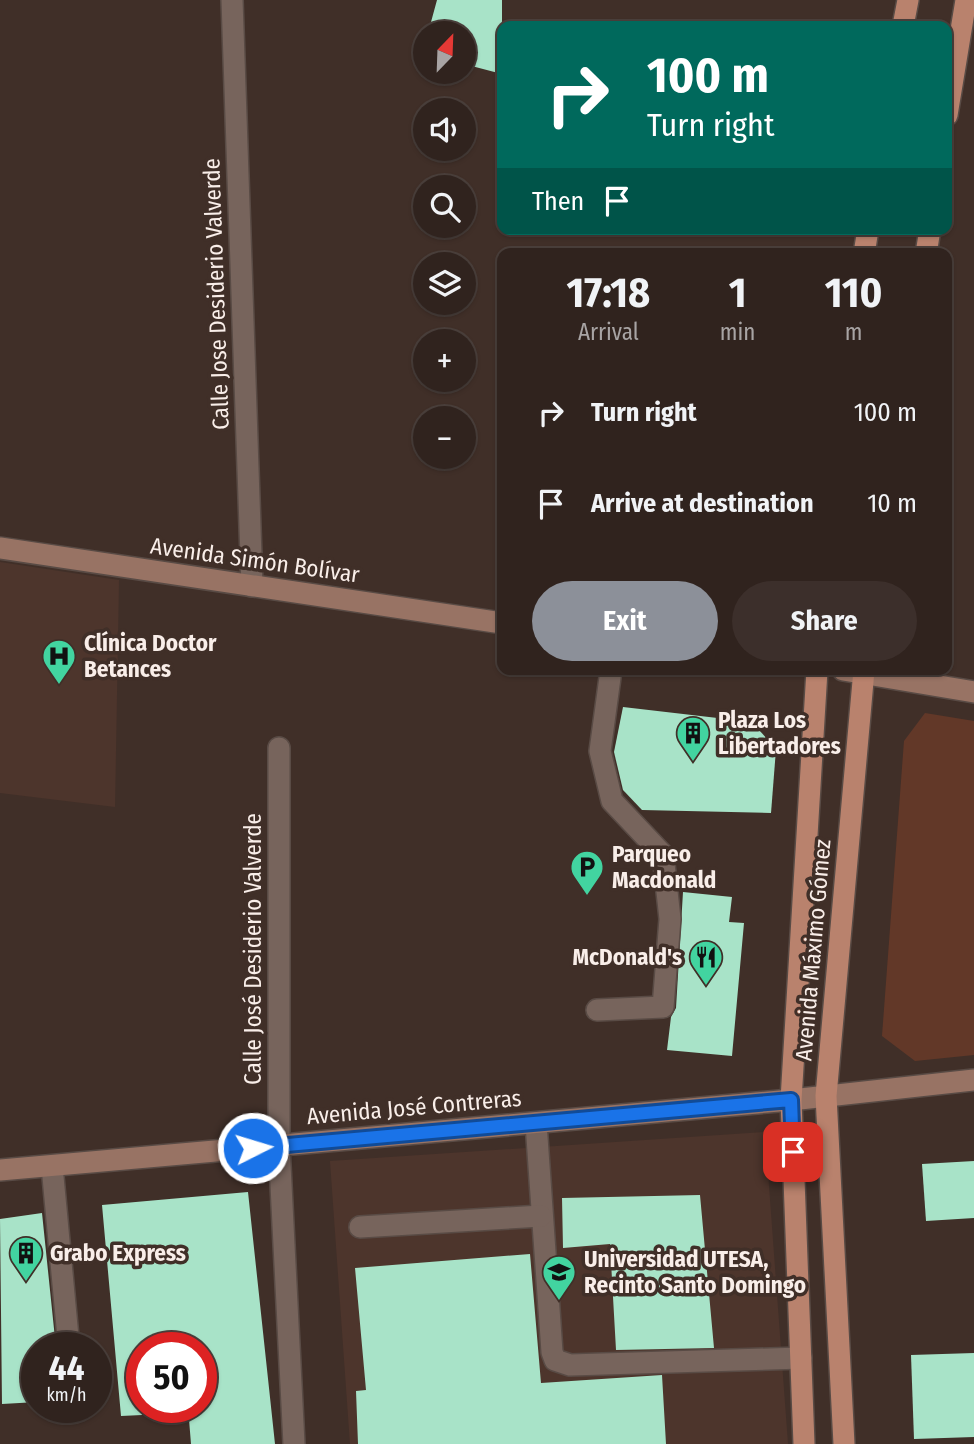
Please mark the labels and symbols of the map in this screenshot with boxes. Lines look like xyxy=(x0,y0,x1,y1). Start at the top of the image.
north arrow xyxy=(413,21,476,84)
street label: Calle Jose Desiderio Valverde xyxy=(197,158,235,430)
street label: Avenida Simón Bolívar xyxy=(149,531,361,589)
place label: Clínica Doctor Betances xyxy=(84,629,217,683)
hospital icon: Clínica Doctor Betances xyxy=(40,637,78,686)
place label: Plaza Los Libertadores xyxy=(718,706,841,760)
building icon: Plaza Los Libertadores xyxy=(674,714,712,763)
street label: Calle José Desiderio Valverde xyxy=(239,813,267,1085)
street label: Avenida Máximo Gómez xyxy=(789,838,837,1062)
place label: Parqueo Macdonald xyxy=(612,840,716,894)
parking icon: Parqueo Macdonald xyxy=(568,848,606,897)
restaurant icon: McDonald's xyxy=(687,938,725,987)
place label: McDonald's xyxy=(572,943,682,971)
street label: Avenida José Contreras xyxy=(305,1084,523,1130)
position arrow xyxy=(216,1111,290,1185)
pin xyxy=(763,1122,823,1182)
building icon: Grabo Express xyxy=(7,1234,45,1283)
place label: Grabo Express xyxy=(50,1239,186,1267)
place label: Universidad UTESA, Recinto Santo Domingo xyxy=(584,1245,806,1299)
school or university icon: Universidad UTESA, Recinto Santo Domingo xyxy=(540,1253,578,1302)
speed limit sign: 50 xyxy=(126,1332,217,1423)

